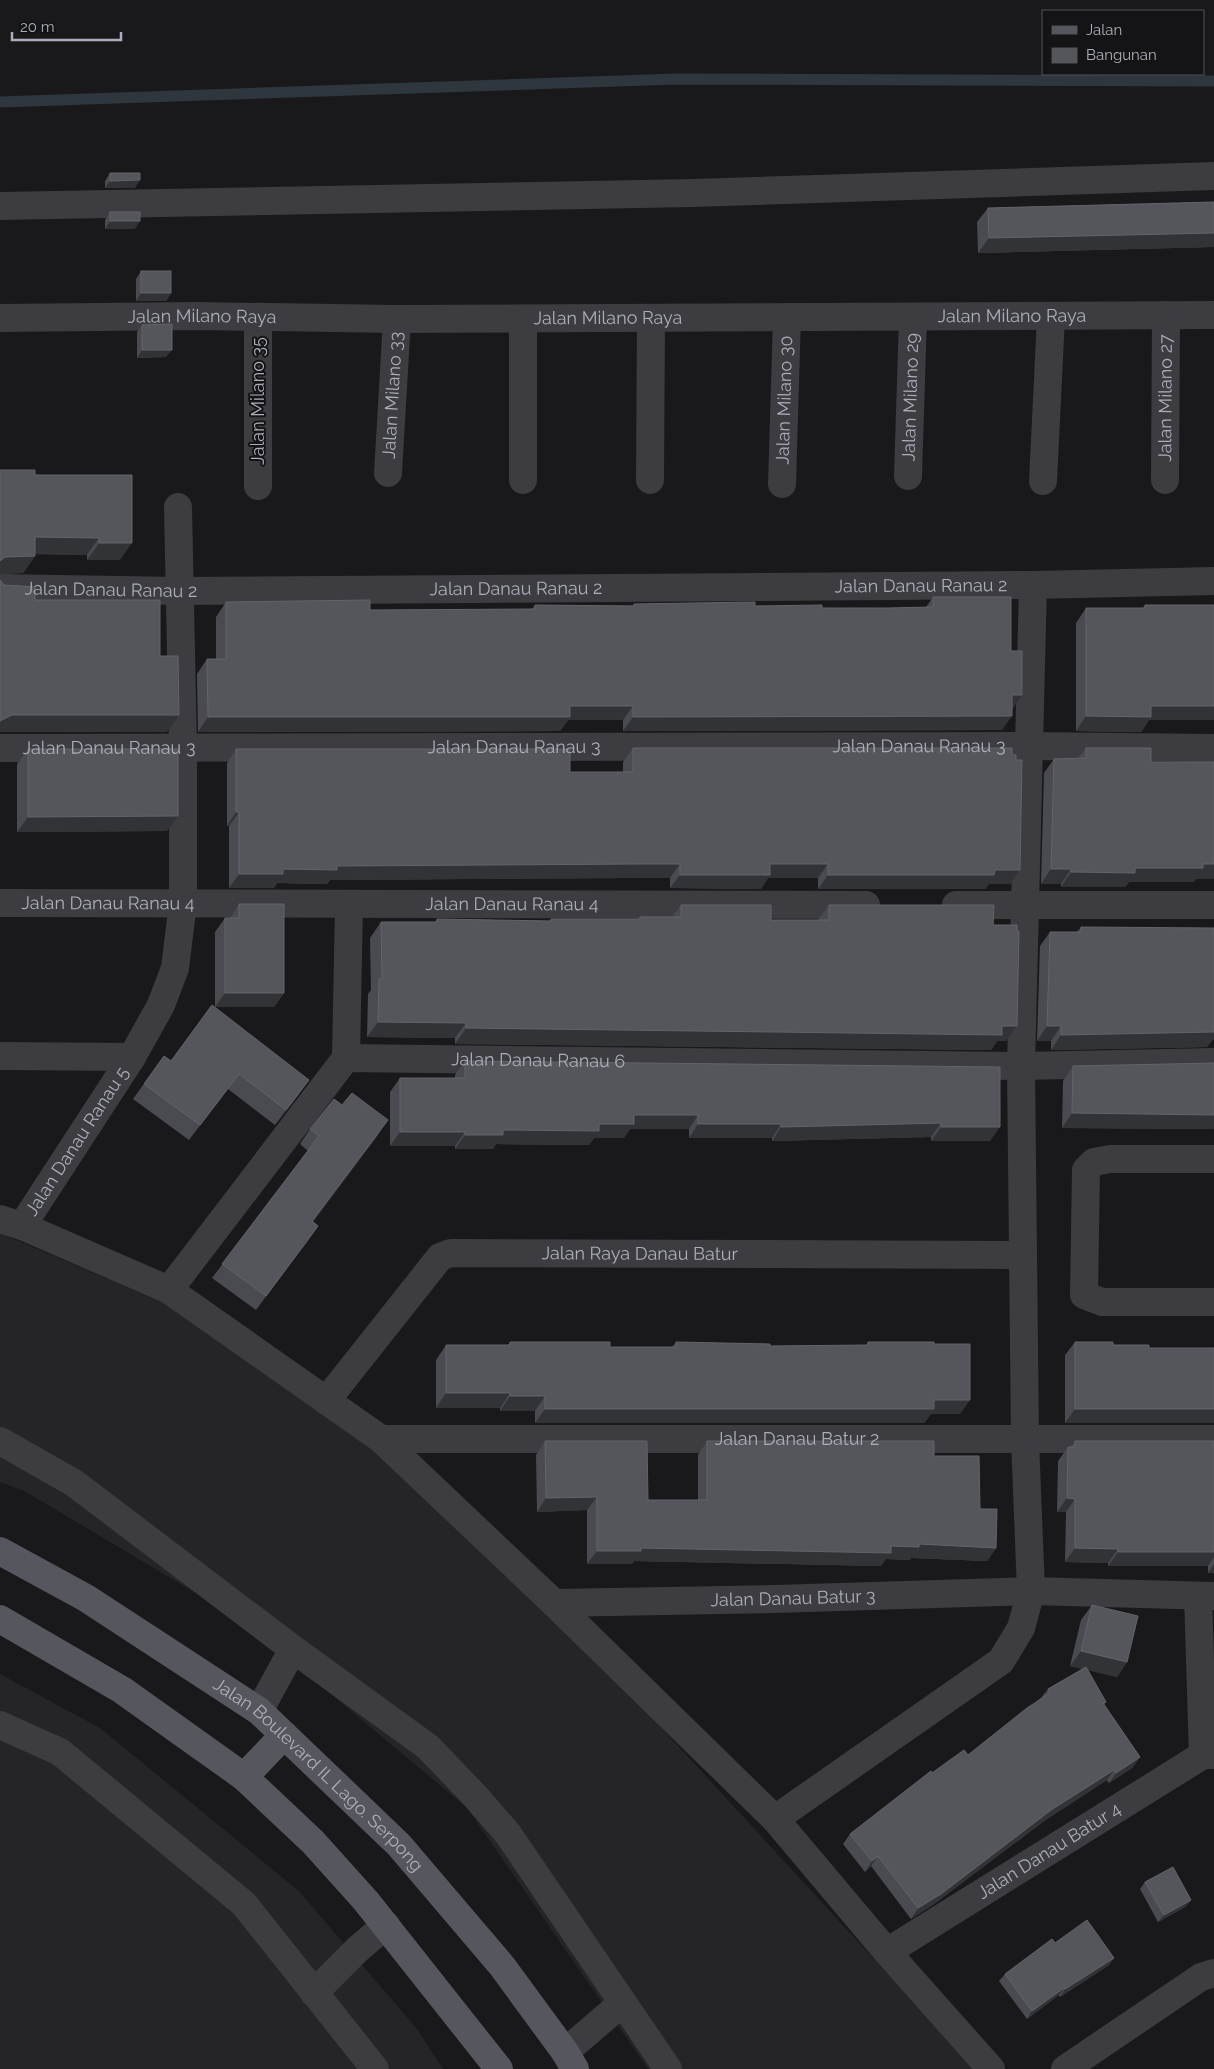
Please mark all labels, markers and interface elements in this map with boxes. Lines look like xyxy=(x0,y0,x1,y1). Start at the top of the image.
scale bar xyxy=(12,10,121,42)
legend xyxy=(1042,10,1204,75)
text: 20 m xyxy=(20,18,55,36)
text: Jalan xyxy=(1086,21,1122,39)
text: Bangunan xyxy=(1086,46,1157,64)
street label: Jalan Milano Raya xyxy=(127,305,277,327)
street label: Jalan Milano Raya xyxy=(937,305,1086,326)
street label: Jalan Milano Raya xyxy=(533,307,682,328)
street label: Jalan Milano 33 xyxy=(378,331,406,459)
street label: Jalan Milano 29 xyxy=(897,333,922,462)
street label: Jalan Milano 27 xyxy=(1154,334,1176,462)
street label: Jalan Milano 30 xyxy=(772,335,796,465)
street label: Jalan Milano 35 xyxy=(247,337,268,465)
street label: Jalan Danau Ranau 2 xyxy=(834,574,1007,596)
street label: Jalan Danau Ranau 2 xyxy=(24,577,197,601)
street label: Jalan Danau Ranau 2 xyxy=(429,577,602,599)
street label: Jalan Danau Ranau 3 xyxy=(832,735,1006,756)
street label: Jalan Danau Ranau 3 xyxy=(427,736,601,757)
street label: Jalan Danau Ranau 3 xyxy=(22,737,196,758)
street label: Jalan Danau Ranau 4 xyxy=(21,892,195,913)
street label: Jalan Danau Ranau 4 xyxy=(425,893,599,914)
street label: Jalan Danau Ranau 6 xyxy=(451,1048,626,1071)
street label: Jalan Danau Ranau 5 xyxy=(21,1063,133,1219)
street label: Jalan Raya Danau Batur xyxy=(541,1242,738,1264)
street label: Jalan Danau Batur 2 xyxy=(715,1428,879,1449)
street label: Jalan Danau Batur 3 xyxy=(710,1585,876,1610)
street label: Jalan Boulevard IL Lago. Serpong xyxy=(209,1673,428,1876)
street label: Jalan Danau Batur 4 xyxy=(973,1798,1125,1903)

